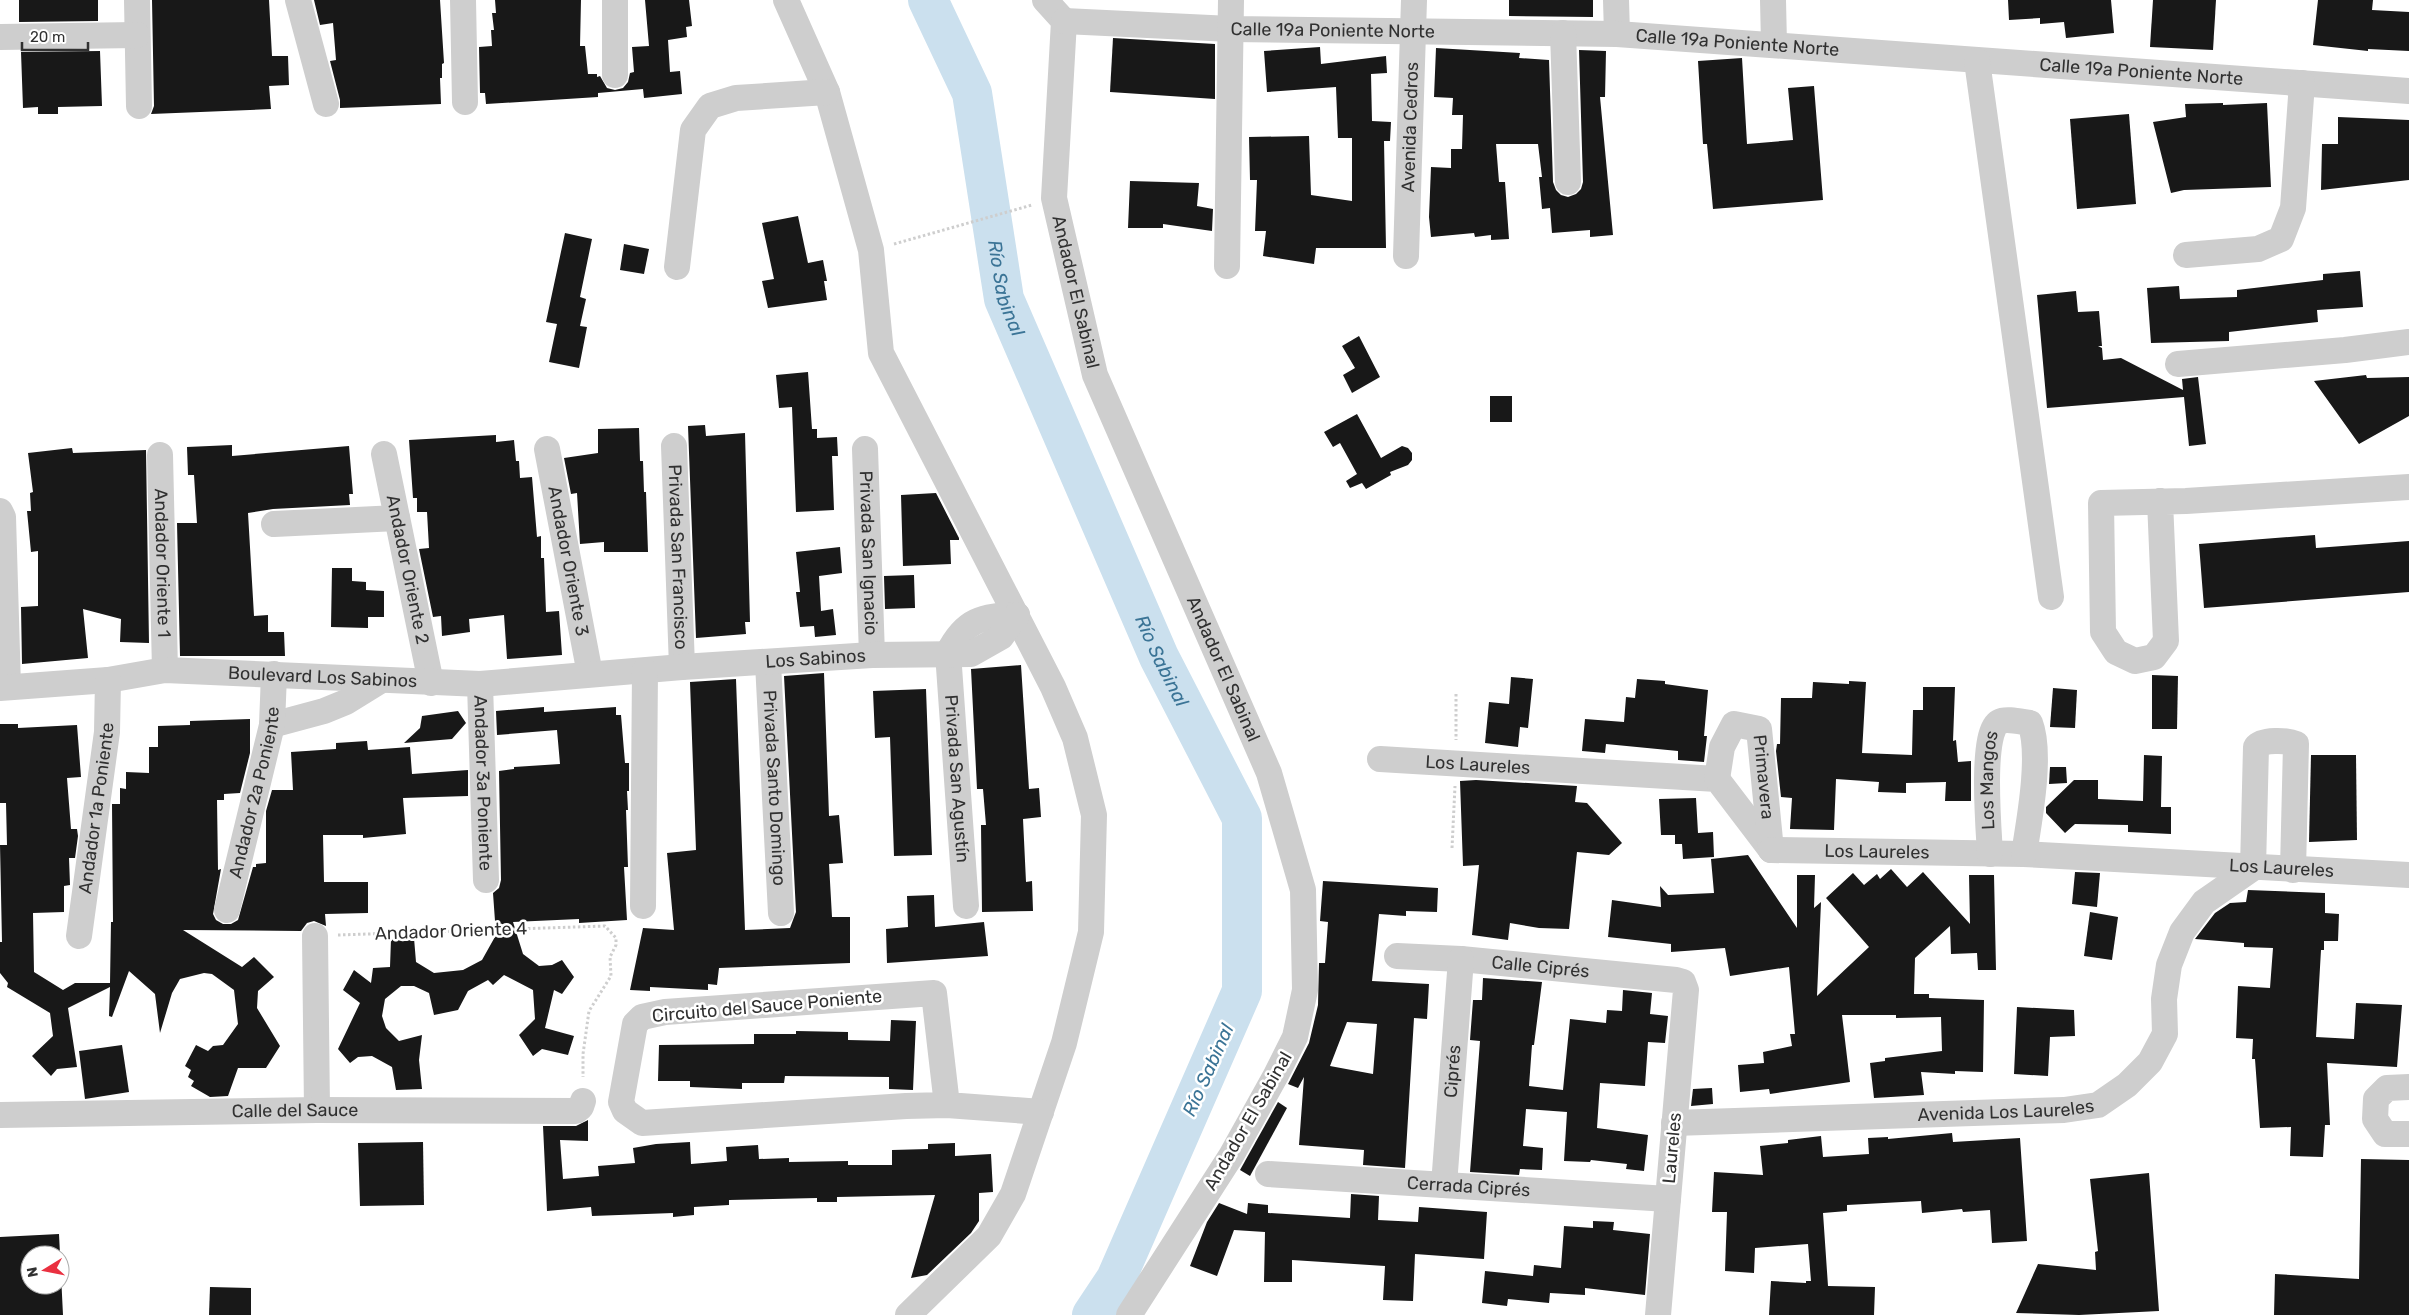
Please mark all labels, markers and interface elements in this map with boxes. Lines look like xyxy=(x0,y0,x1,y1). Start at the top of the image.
street label: Calle 19a Poniente Norte xyxy=(1231,18,1435,43)
scale bar xyxy=(22,20,89,52)
street label: Calle 19a Poniente Norte xyxy=(1635,24,1840,61)
text: 20 m xyxy=(30,28,65,46)
street label: Calle 19a Poniente Norte xyxy=(2039,53,2244,90)
street label: Avenida Cedros xyxy=(1397,61,1423,193)
street label: Andador El Sabinal xyxy=(1047,213,1104,371)
water label: Río Sabinal xyxy=(983,238,1030,340)
street label: Privada San Francisco xyxy=(664,464,692,650)
street label: Privada San Ignacio xyxy=(855,470,882,636)
street label: Andador Oriente 3 xyxy=(543,484,593,638)
street label: Andador Oriente 1 xyxy=(150,488,175,638)
street label: Andador Oriente 2 xyxy=(382,493,434,646)
street label: Andador El Sabinal xyxy=(1182,593,1265,745)
water label: Río Sabinal xyxy=(1131,611,1194,711)
street label: Los Sabinos xyxy=(765,644,866,673)
street label: Boulevard Los Sabinos xyxy=(228,662,418,692)
street label: Privada Santo Domingo xyxy=(758,689,791,886)
street label: Privada San Agustín xyxy=(940,694,974,863)
street label: Andador 3a Poniente xyxy=(469,695,497,871)
street label: Andador 2a Poniente xyxy=(224,706,284,880)
street label: Andador 1a Poniente xyxy=(74,722,118,895)
street label: Los Mangos xyxy=(1976,728,2003,830)
street label: Primavera xyxy=(1749,734,1779,820)
street label: Los Laureles xyxy=(1425,751,1531,779)
street label: Los Laureles xyxy=(1824,840,1930,864)
street label: Los Laureles xyxy=(2228,854,2335,882)
street label: Andador Oriente 4 xyxy=(374,917,528,945)
street label: Calle Ciprés xyxy=(1491,951,1591,982)
street label: Circuito del Sauce Poniente xyxy=(651,985,883,1027)
water label: Río Sabinal xyxy=(1177,1020,1239,1120)
street label: Ciprés xyxy=(1440,1044,1466,1099)
street label: Andador El Sabinal xyxy=(1199,1048,1297,1194)
street label: Avenida Los Laureles xyxy=(1917,1095,2095,1126)
street label: Calle del Sauce xyxy=(231,1099,358,1122)
street label: Laureles xyxy=(1658,1112,1686,1184)
street label: Cerrada Ciprés xyxy=(1406,1172,1531,1201)
north arrow xyxy=(20,1245,70,1295)
text: N xyxy=(23,1266,42,1279)

